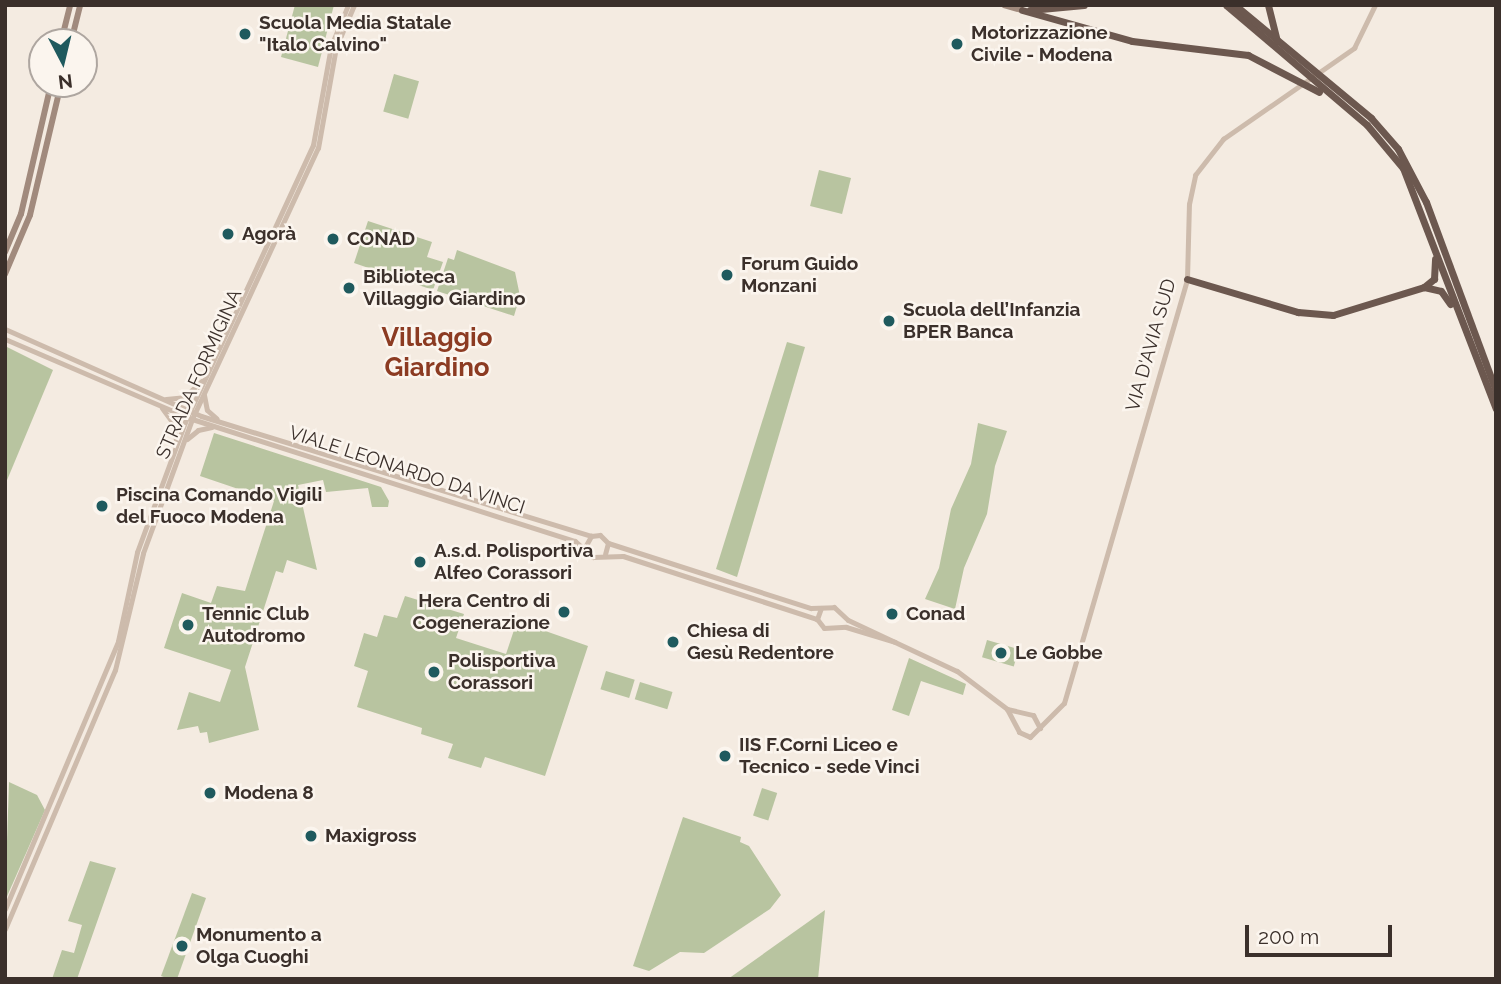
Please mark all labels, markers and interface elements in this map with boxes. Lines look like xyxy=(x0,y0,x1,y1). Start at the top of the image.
place label: Scuola Media Statale "Italo Calvino" xyxy=(259,12,451,56)
place label: Motorizzazione Civile - Modena xyxy=(971,22,1112,66)
marker: Scuola Media Statale "Italo Calvino" xyxy=(237,26,253,42)
north arrow xyxy=(28,28,98,98)
marker: Motorizzazione Civile - Modena xyxy=(949,36,965,52)
text: N xyxy=(57,70,74,94)
place label: Agorà xyxy=(242,223,296,245)
marker: Agorà xyxy=(220,226,236,242)
place label: CONAD xyxy=(347,228,415,250)
marker: CONAD xyxy=(325,231,341,247)
place label: Forum Guido Monzani xyxy=(741,253,858,297)
place label: Biblioteca Villaggio Giardino xyxy=(363,266,526,310)
marker: Forum Guido Monzani xyxy=(719,267,735,283)
street label: VIA D'AVIA SUD xyxy=(1121,276,1181,414)
marker: Biblioteca Villaggio Giardino xyxy=(341,280,357,296)
street label: STRADA FORMIGINA xyxy=(151,285,247,463)
place label: Scuola dell’Infanzia BPER Banca xyxy=(903,299,1080,343)
marker: Scuola dell’Infanzia BPER Banca xyxy=(881,313,897,329)
district label: Villaggio Giardino xyxy=(382,322,492,384)
street label: VIALE LEONARDO DA VINCI xyxy=(286,421,528,519)
place label: Piscina Comando Vigili del Fuoco Modena xyxy=(116,484,323,528)
marker: Piscina Comando Vigili del Fuoco Modena xyxy=(94,498,110,514)
place label: A.s.d. Polisportiva Alfeo Corassori xyxy=(434,540,593,584)
marker: A.s.d. Polisportiva Alfeo Corassori xyxy=(412,554,428,570)
place label: Hera Centro di Cogenerazione xyxy=(412,590,550,634)
place label: Tennic Club Autodromo xyxy=(202,603,309,647)
place label: Conad xyxy=(906,603,965,625)
marker: Hera Centro di Cogenerazione xyxy=(556,604,572,620)
marker: Conad xyxy=(884,606,900,622)
marker: Tennic Club Autodromo xyxy=(180,617,196,633)
place label: Chiesa di Gesù Redentore xyxy=(687,620,834,664)
marker: Chiesa di Gesù Redentore xyxy=(665,634,681,650)
place label: Le Gobbe xyxy=(1015,642,1103,664)
marker: Le Gobbe xyxy=(993,645,1009,661)
place label: Polisportiva Corassori xyxy=(448,650,556,694)
marker: Polisportiva Corassori xyxy=(426,664,442,680)
place label: IIS F.Corni Liceo e Tecnico - sede Vinci xyxy=(739,734,920,778)
marker: IIS F.Corni Liceo e Tecnico - sede Vinci xyxy=(717,748,733,764)
place label: Modena 8 xyxy=(224,782,314,804)
marker: Modena 8 xyxy=(202,785,218,801)
place label: Maxigross xyxy=(325,825,417,847)
marker: Maxigross xyxy=(303,828,319,844)
scale bar xyxy=(1249,911,1396,955)
place label: Monumento a Olga Cuoghi xyxy=(196,924,322,968)
text: 200 m xyxy=(1258,924,1319,949)
marker: Monumento a Olga Cuoghi xyxy=(174,938,190,954)

